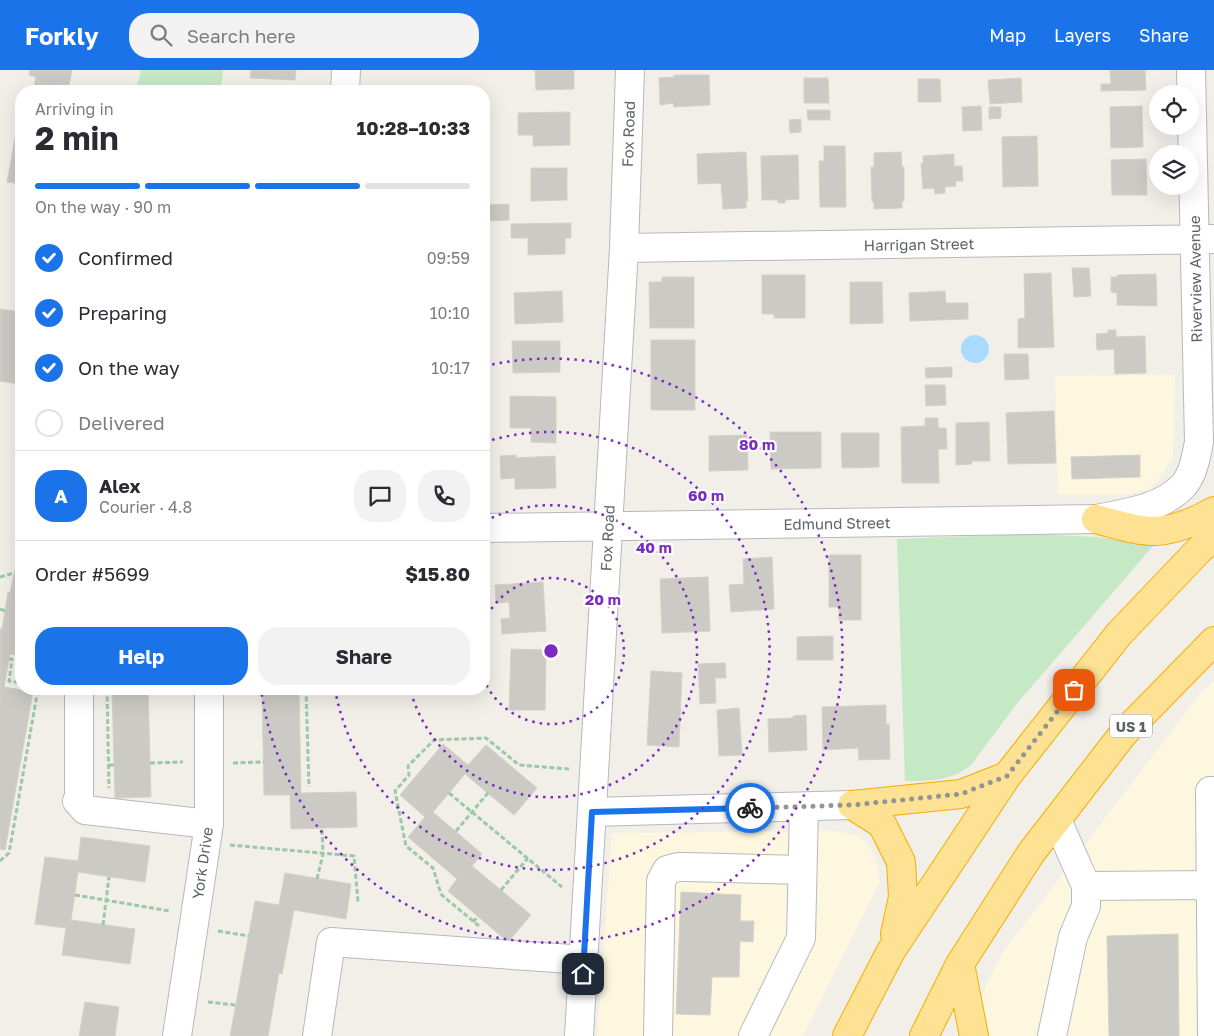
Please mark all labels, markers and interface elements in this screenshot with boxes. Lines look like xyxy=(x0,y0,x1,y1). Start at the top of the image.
search box xyxy=(129,13,479,58)
text: Forkly xyxy=(25,21,99,50)
icon: search xyxy=(147,21,175,49)
text: Search here xyxy=(187,24,296,47)
text: Map xyxy=(989,24,1026,46)
text: Layers xyxy=(1054,24,1111,46)
text: Share xyxy=(1139,24,1189,46)
map controls xyxy=(1149,85,1199,195)
button: locate xyxy=(1149,85,1199,135)
text: Arriving in xyxy=(35,99,114,119)
street label: Fox Road xyxy=(618,101,638,167)
text: 10:28–10:33 xyxy=(357,116,470,139)
text: 2 min xyxy=(35,119,119,157)
button: layers xyxy=(1149,145,1199,195)
text: On the way · 90 m xyxy=(35,197,171,217)
street label: Riverview Avenue xyxy=(1185,215,1205,343)
street label: Harrigan Street xyxy=(864,234,974,254)
icon: check xyxy=(35,244,63,272)
text: Confirmed xyxy=(78,246,173,269)
text: 09:59 xyxy=(427,248,470,268)
icon: check xyxy=(35,299,63,327)
text: Preparing xyxy=(78,301,167,324)
text: 10:10 xyxy=(430,303,470,323)
icon: check xyxy=(35,354,63,382)
text: On the way xyxy=(78,356,180,379)
text: 10:17 xyxy=(431,358,470,378)
text: Delivered xyxy=(78,411,165,434)
text: 80 m xyxy=(739,435,775,453)
button: chat xyxy=(354,470,406,522)
button: phone xyxy=(418,470,470,522)
text: Alex xyxy=(99,474,140,497)
text: A xyxy=(54,484,68,507)
text: 60 m xyxy=(688,486,724,504)
text: Courier · 4.8 xyxy=(99,497,192,517)
street label: Fox Road xyxy=(596,504,618,572)
street label: Edmund Street xyxy=(783,513,891,533)
text: 40 m xyxy=(636,538,672,556)
text: Order #5699 xyxy=(35,562,150,585)
text: $15.80 xyxy=(405,562,470,585)
text: 20 m xyxy=(585,590,621,608)
button: Help xyxy=(35,627,248,685)
button: Share xyxy=(258,627,470,685)
centre of rings xyxy=(542,642,560,660)
pin xyxy=(1053,669,1095,711)
icon: bag xyxy=(1060,676,1088,704)
road number: US 1 xyxy=(1110,714,1152,738)
courier xyxy=(725,783,775,833)
icon: bike xyxy=(736,794,764,822)
street label: York Drive xyxy=(188,825,216,900)
pin xyxy=(562,953,604,995)
icon: home xyxy=(569,960,597,988)

